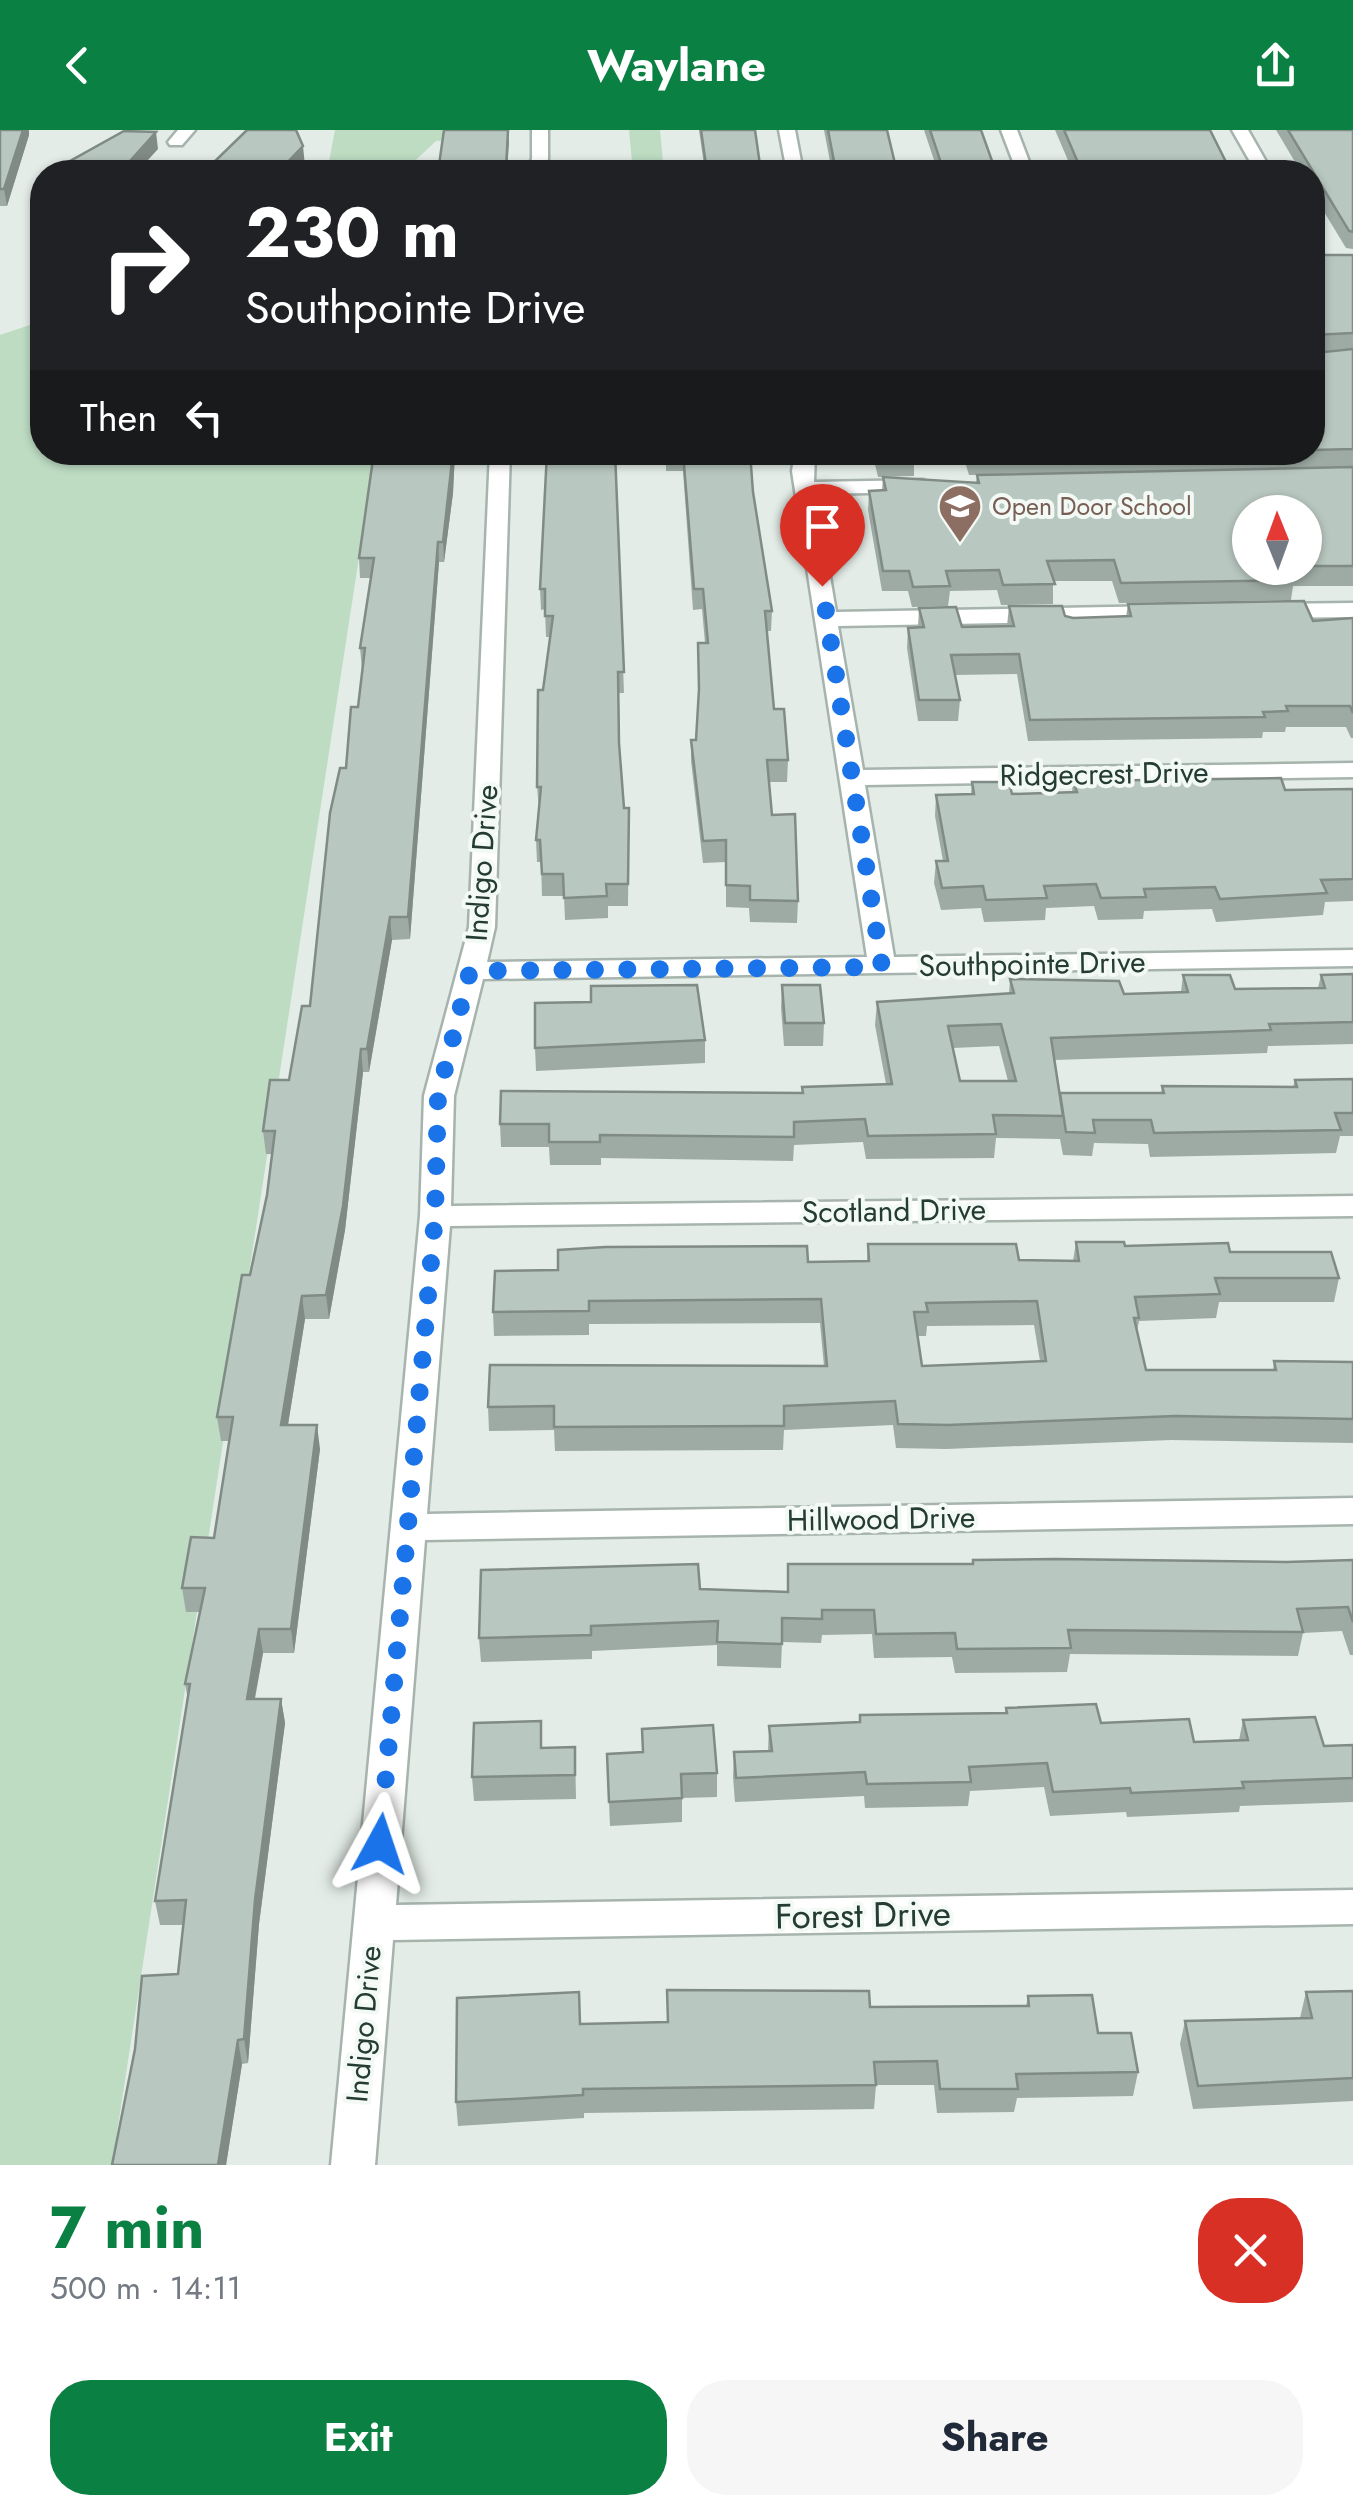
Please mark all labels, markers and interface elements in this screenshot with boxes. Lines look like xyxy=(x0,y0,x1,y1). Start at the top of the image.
text: Waylane xyxy=(587,33,766,98)
icon: back xyxy=(50,38,105,93)
icon: share xyxy=(1248,38,1303,93)
text: 230 m xyxy=(245,182,459,283)
icon: right xyxy=(80,200,210,330)
text: Southpointe Drive xyxy=(245,275,585,340)
text: Then xyxy=(80,390,157,445)
icon: left xyxy=(177,390,232,445)
school or university icon: Open Door School xyxy=(937,483,983,544)
pin xyxy=(780,484,865,587)
place label: Open Door School xyxy=(992,488,1192,524)
north arrow xyxy=(1232,495,1322,585)
map controls xyxy=(1232,495,1322,585)
icon: arrive xyxy=(795,499,850,554)
street label: Ridgecrest Drive xyxy=(999,750,1209,797)
street label: Indigo Drive xyxy=(455,783,508,943)
street label: Southpointe Drive xyxy=(918,940,1146,987)
street label: Scotland Drive xyxy=(802,1187,986,1234)
street label: Hillwood Drive xyxy=(786,1495,976,1542)
position arrow xyxy=(328,1792,432,1896)
street label: Forest Drive xyxy=(775,1888,951,1942)
street label: Indigo Drive xyxy=(335,1944,392,2104)
text: 7 min xyxy=(50,2184,204,2271)
button: close xyxy=(1198,2198,1303,2303)
text: 500 m · 14:11 xyxy=(50,2265,241,2311)
button: Exit xyxy=(50,2380,667,2495)
button: Share xyxy=(687,2380,1303,2495)

